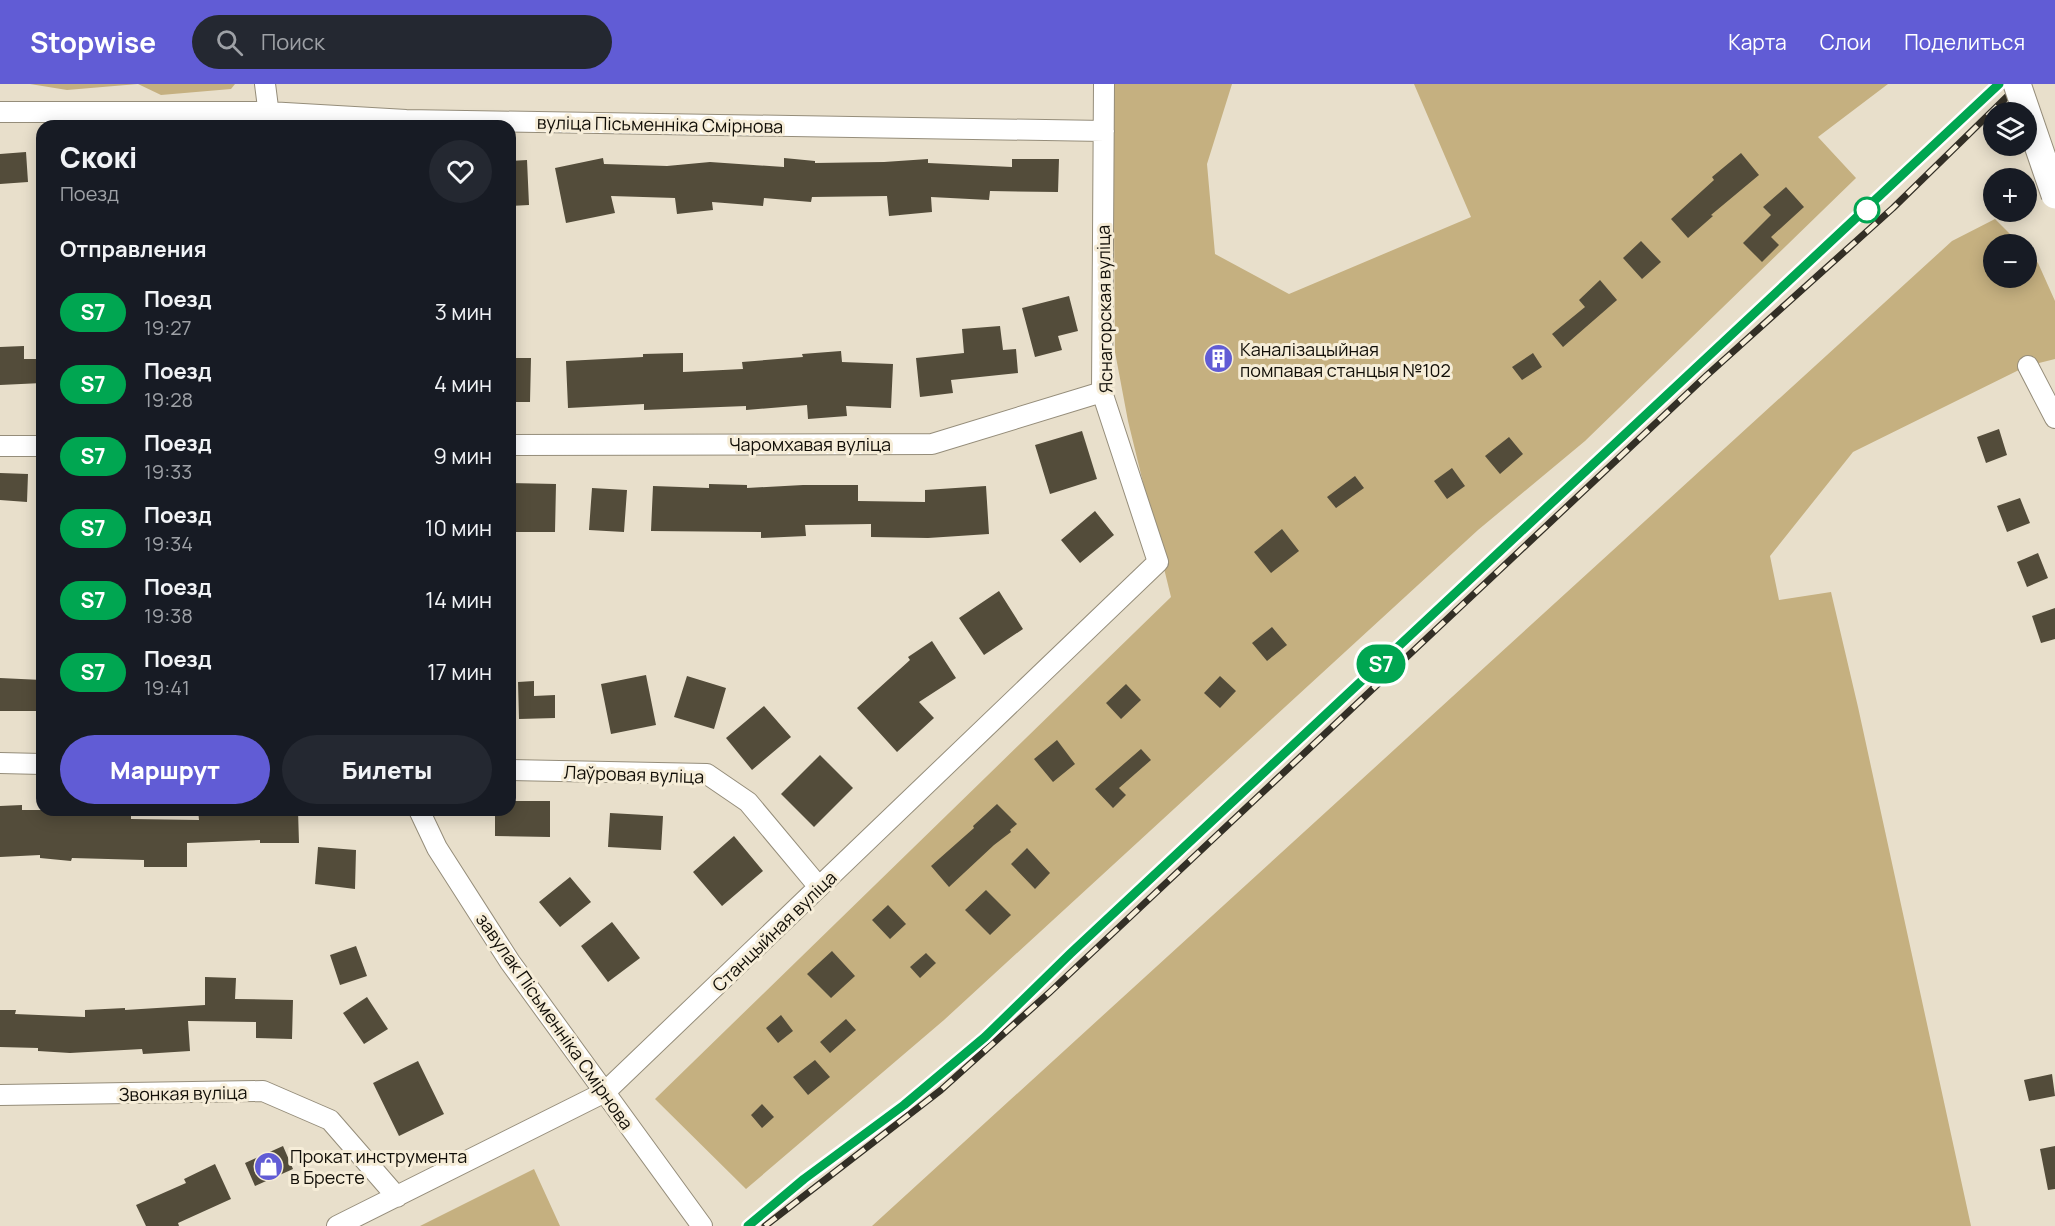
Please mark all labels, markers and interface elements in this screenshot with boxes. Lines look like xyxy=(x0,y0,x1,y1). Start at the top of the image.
search box xyxy=(192,15,612,69)
text: Stopwise xyxy=(30,23,156,61)
icon: search xyxy=(213,26,246,59)
text: Поиск xyxy=(261,27,325,57)
text: Карта xyxy=(1728,28,1787,56)
text: Слои xyxy=(1820,28,1871,56)
text: Поделиться xyxy=(1904,28,2025,56)
map controls xyxy=(1983,102,2037,288)
button: layers xyxy=(1983,102,2037,156)
street label: вуліца Пісьменніка Смірнова xyxy=(537,110,783,138)
text: Скокі xyxy=(60,138,137,176)
button: heart xyxy=(429,140,492,203)
button: + xyxy=(1983,168,2037,222)
text: Поезд xyxy=(60,180,119,207)
unlabelled marker xyxy=(1854,197,1880,223)
street label: Яснагорская вуліца xyxy=(1091,225,1117,393)
text: Отправления xyxy=(60,234,207,264)
button: − xyxy=(1983,234,2037,288)
text: Поезд xyxy=(144,284,212,314)
text: 3 мин xyxy=(435,297,492,327)
text: S7 xyxy=(80,298,106,326)
text: 19:27 xyxy=(144,314,192,341)
place label: Каналізацыйная помпавая станцыя №102 xyxy=(1240,337,1451,382)
building icon: Каналізацыйная помпавая станцыя №102 xyxy=(1203,343,1235,375)
text: Поезд xyxy=(144,356,212,386)
text: 4 мин xyxy=(434,369,492,399)
text: S7 xyxy=(80,370,106,398)
text: 19:28 xyxy=(144,386,193,413)
text: Поезд xyxy=(144,428,212,458)
street label: Чаромхавая вуліца xyxy=(729,432,891,456)
text: 9 мин xyxy=(433,441,492,471)
text: S7 xyxy=(80,442,106,470)
text: 19:33 xyxy=(144,458,192,485)
text: Поезд xyxy=(144,500,212,530)
text: 10 мин xyxy=(425,513,492,543)
text: S7 xyxy=(80,514,106,542)
text: 19:34 xyxy=(144,530,193,557)
text: Поезд xyxy=(144,572,212,602)
text: 14 мин xyxy=(425,585,492,615)
text: S7 xyxy=(80,586,106,614)
text: 19:38 xyxy=(144,602,193,629)
text: Поезд xyxy=(144,644,212,674)
line badge: S7 xyxy=(1354,644,1408,684)
text: S7 xyxy=(1368,650,1394,678)
text: 17 мин xyxy=(427,657,492,687)
text: S7 xyxy=(80,658,106,686)
text: 19:41 xyxy=(144,674,190,701)
button: Маршрут xyxy=(60,735,270,804)
button: Билеты xyxy=(282,735,492,804)
street label: Лаўровая вуліца xyxy=(563,760,705,788)
street label: Станцыйная вуліца xyxy=(707,865,841,997)
street label: завулак Пісьменніка Смірнова xyxy=(471,908,639,1134)
street label: Звонкая вуліца xyxy=(119,1080,247,1106)
place label: Прокат инструмента в Бресте xyxy=(290,1144,467,1189)
shop icon: Прокат инструмента в Бресте xyxy=(253,1150,285,1182)

